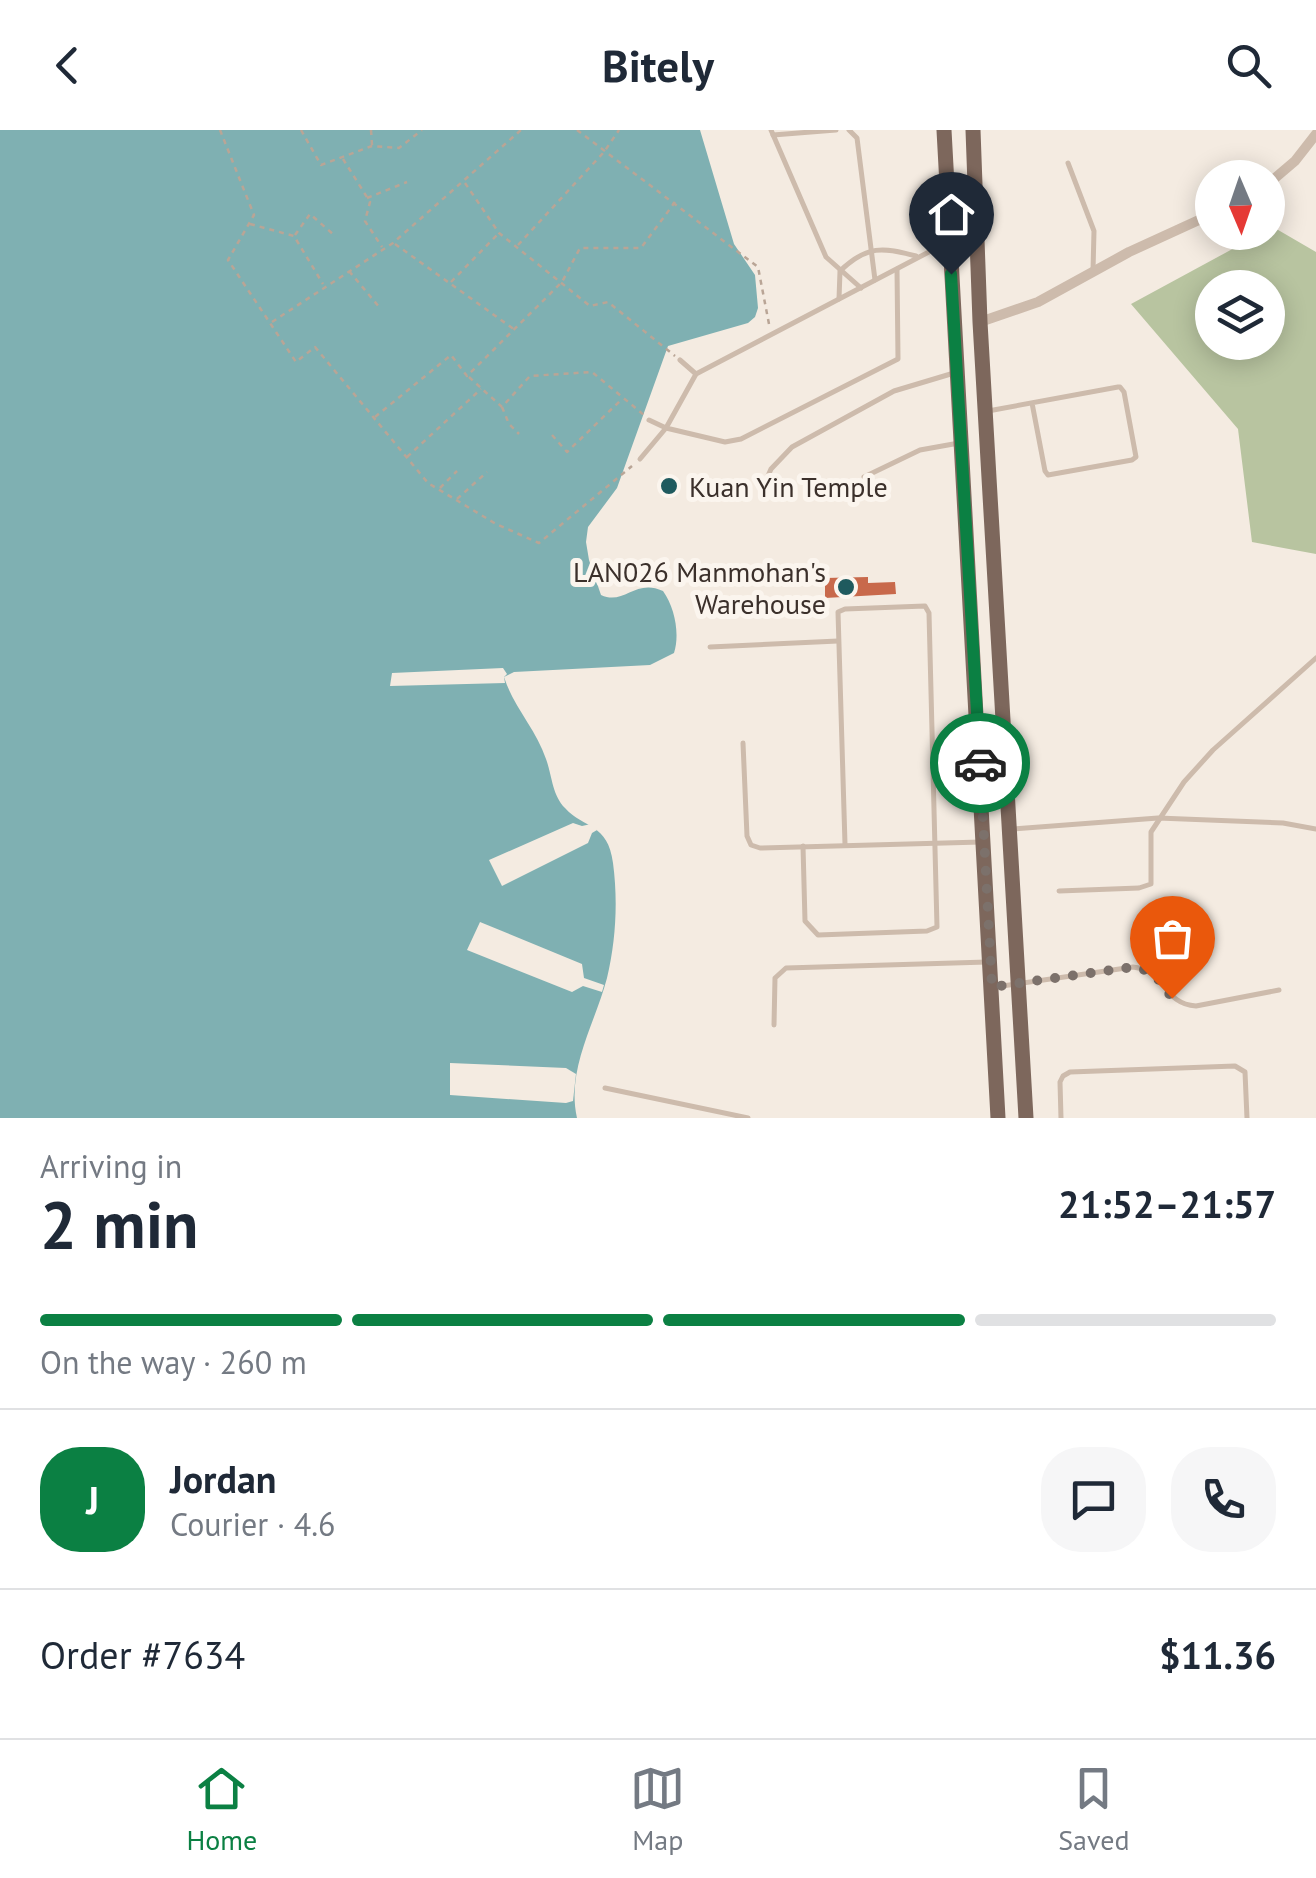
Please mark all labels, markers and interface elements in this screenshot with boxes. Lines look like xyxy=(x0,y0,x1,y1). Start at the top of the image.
text: Bitely xyxy=(602,36,714,94)
icon: back xyxy=(40,38,95,93)
icon: search xyxy=(1221,38,1276,93)
north arrow xyxy=(1195,160,1285,250)
map controls xyxy=(1195,160,1285,360)
pin xyxy=(909,172,994,275)
icon: home xyxy=(924,187,979,242)
button: layers xyxy=(1195,270,1285,360)
place label: Kuan Yin Temple xyxy=(689,468,888,505)
marker: Kuan Yin Temple xyxy=(658,475,680,497)
place label: LAN026 Manmohan's Warehouse xyxy=(573,553,826,622)
marker: LAN026 Manmohan's Warehouse xyxy=(835,576,857,598)
courier xyxy=(930,713,1030,813)
icon: car xyxy=(953,736,1008,791)
pin xyxy=(1130,896,1215,999)
icon: bag xyxy=(1145,911,1200,966)
text: Arriving in xyxy=(40,1145,182,1187)
text: 21:52–21:57 xyxy=(1058,1179,1276,1228)
text: 2 min xyxy=(40,1182,199,1266)
text: On the way · 260 m xyxy=(40,1341,307,1383)
button: chat xyxy=(1041,1447,1146,1552)
button: phone xyxy=(1171,1447,1276,1552)
text: Jordan xyxy=(170,1454,276,1503)
text: J xyxy=(86,1475,99,1524)
text: Courier · 4.6 xyxy=(170,1503,336,1545)
text: Order #7634 xyxy=(40,1630,245,1679)
text: $11.36 xyxy=(1159,1630,1276,1679)
tab: Home xyxy=(186,1761,257,1858)
tab: Map xyxy=(630,1761,685,1858)
tab: Saved xyxy=(1058,1761,1129,1858)

